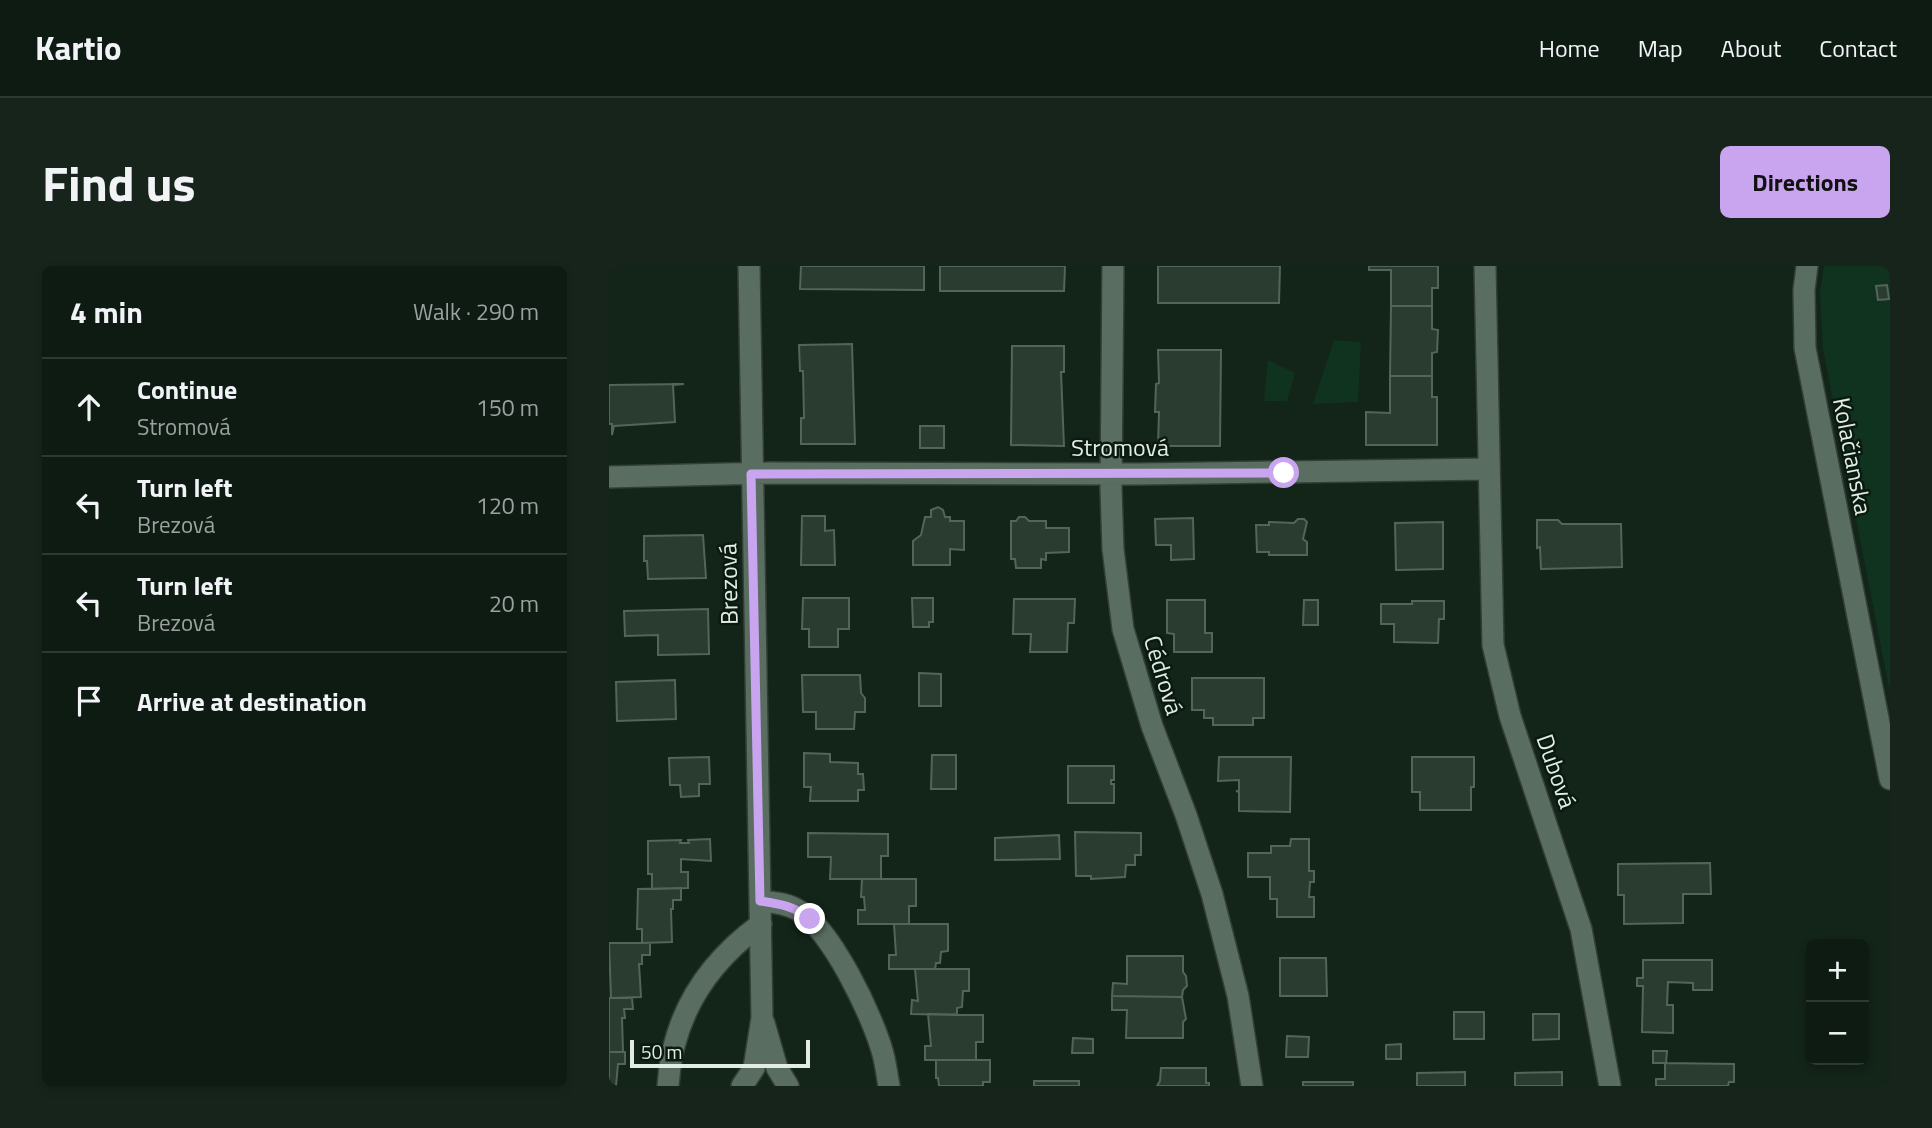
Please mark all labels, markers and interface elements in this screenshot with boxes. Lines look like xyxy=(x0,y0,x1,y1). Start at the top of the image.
text: Kartio xyxy=(35,23,122,73)
text: Home xyxy=(1539,30,1600,66)
text: Map xyxy=(1638,30,1683,66)
text: About xyxy=(1721,30,1781,66)
text: Contact xyxy=(1819,30,1897,66)
text: Find us xyxy=(42,145,196,220)
button: Directions xyxy=(1720,146,1890,218)
text: 4 min xyxy=(70,289,143,335)
text: Walk · 290 m xyxy=(413,294,539,329)
text: Continue xyxy=(137,370,237,409)
icon: ahead xyxy=(70,388,108,426)
text: 150 m xyxy=(476,390,539,425)
street label: Kolačianska xyxy=(1824,394,1882,518)
text: Stromová xyxy=(137,409,231,444)
street label: Stromová xyxy=(1071,429,1169,465)
route start xyxy=(1268,457,1299,488)
text: Turn left xyxy=(137,468,232,507)
icon: left xyxy=(70,486,108,524)
text: 120 m xyxy=(476,488,539,523)
text: Brezová xyxy=(137,507,215,542)
street label: Brezová xyxy=(709,543,747,625)
text: Turn left xyxy=(137,566,232,605)
icon: left xyxy=(70,584,108,622)
text: 20 m xyxy=(489,586,539,621)
text: Brezová xyxy=(137,605,215,640)
street label: Cédrová xyxy=(1135,631,1193,719)
icon: arrive xyxy=(70,682,108,720)
text: Arrive at destination xyxy=(137,682,367,721)
street label: Dubová xyxy=(1527,729,1587,813)
route end xyxy=(794,903,825,934)
map controls xyxy=(1806,939,1869,1065)
button: + xyxy=(1806,939,1869,1002)
button: − xyxy=(1806,1002,1869,1065)
scale bar xyxy=(630,1037,810,1069)
text: 50 m xyxy=(641,1037,682,1066)

